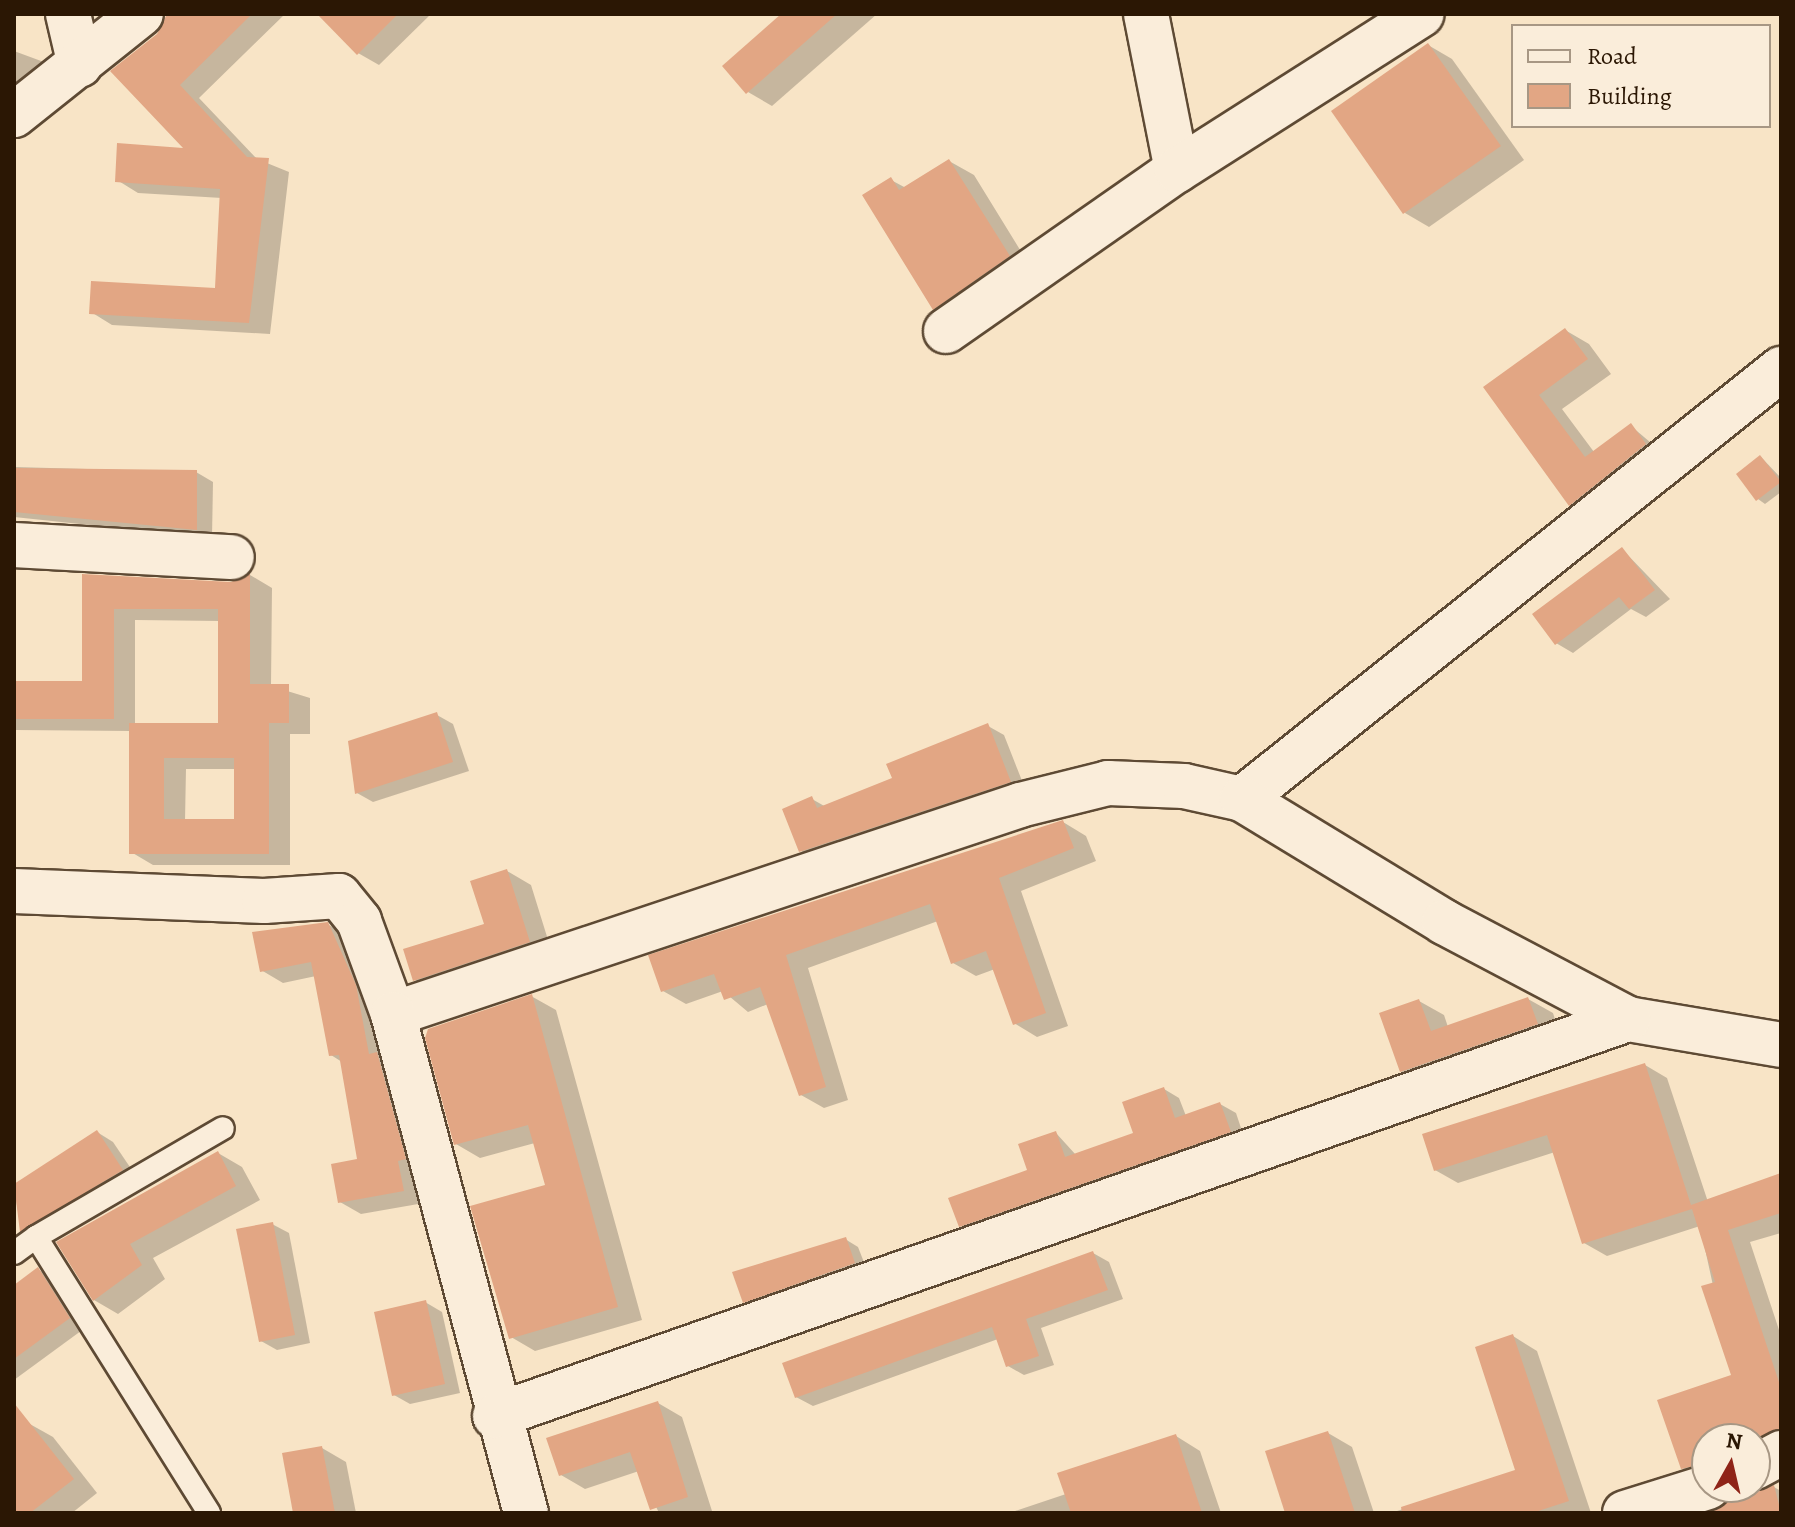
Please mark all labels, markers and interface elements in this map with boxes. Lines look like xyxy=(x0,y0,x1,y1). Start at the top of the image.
legend xyxy=(1511,24,1771,128)
text: Road xyxy=(1587,40,1637,72)
text: Building xyxy=(1587,80,1672,112)
north arrow xyxy=(1691,1423,1771,1503)
text: N xyxy=(1724,1425,1744,1457)

